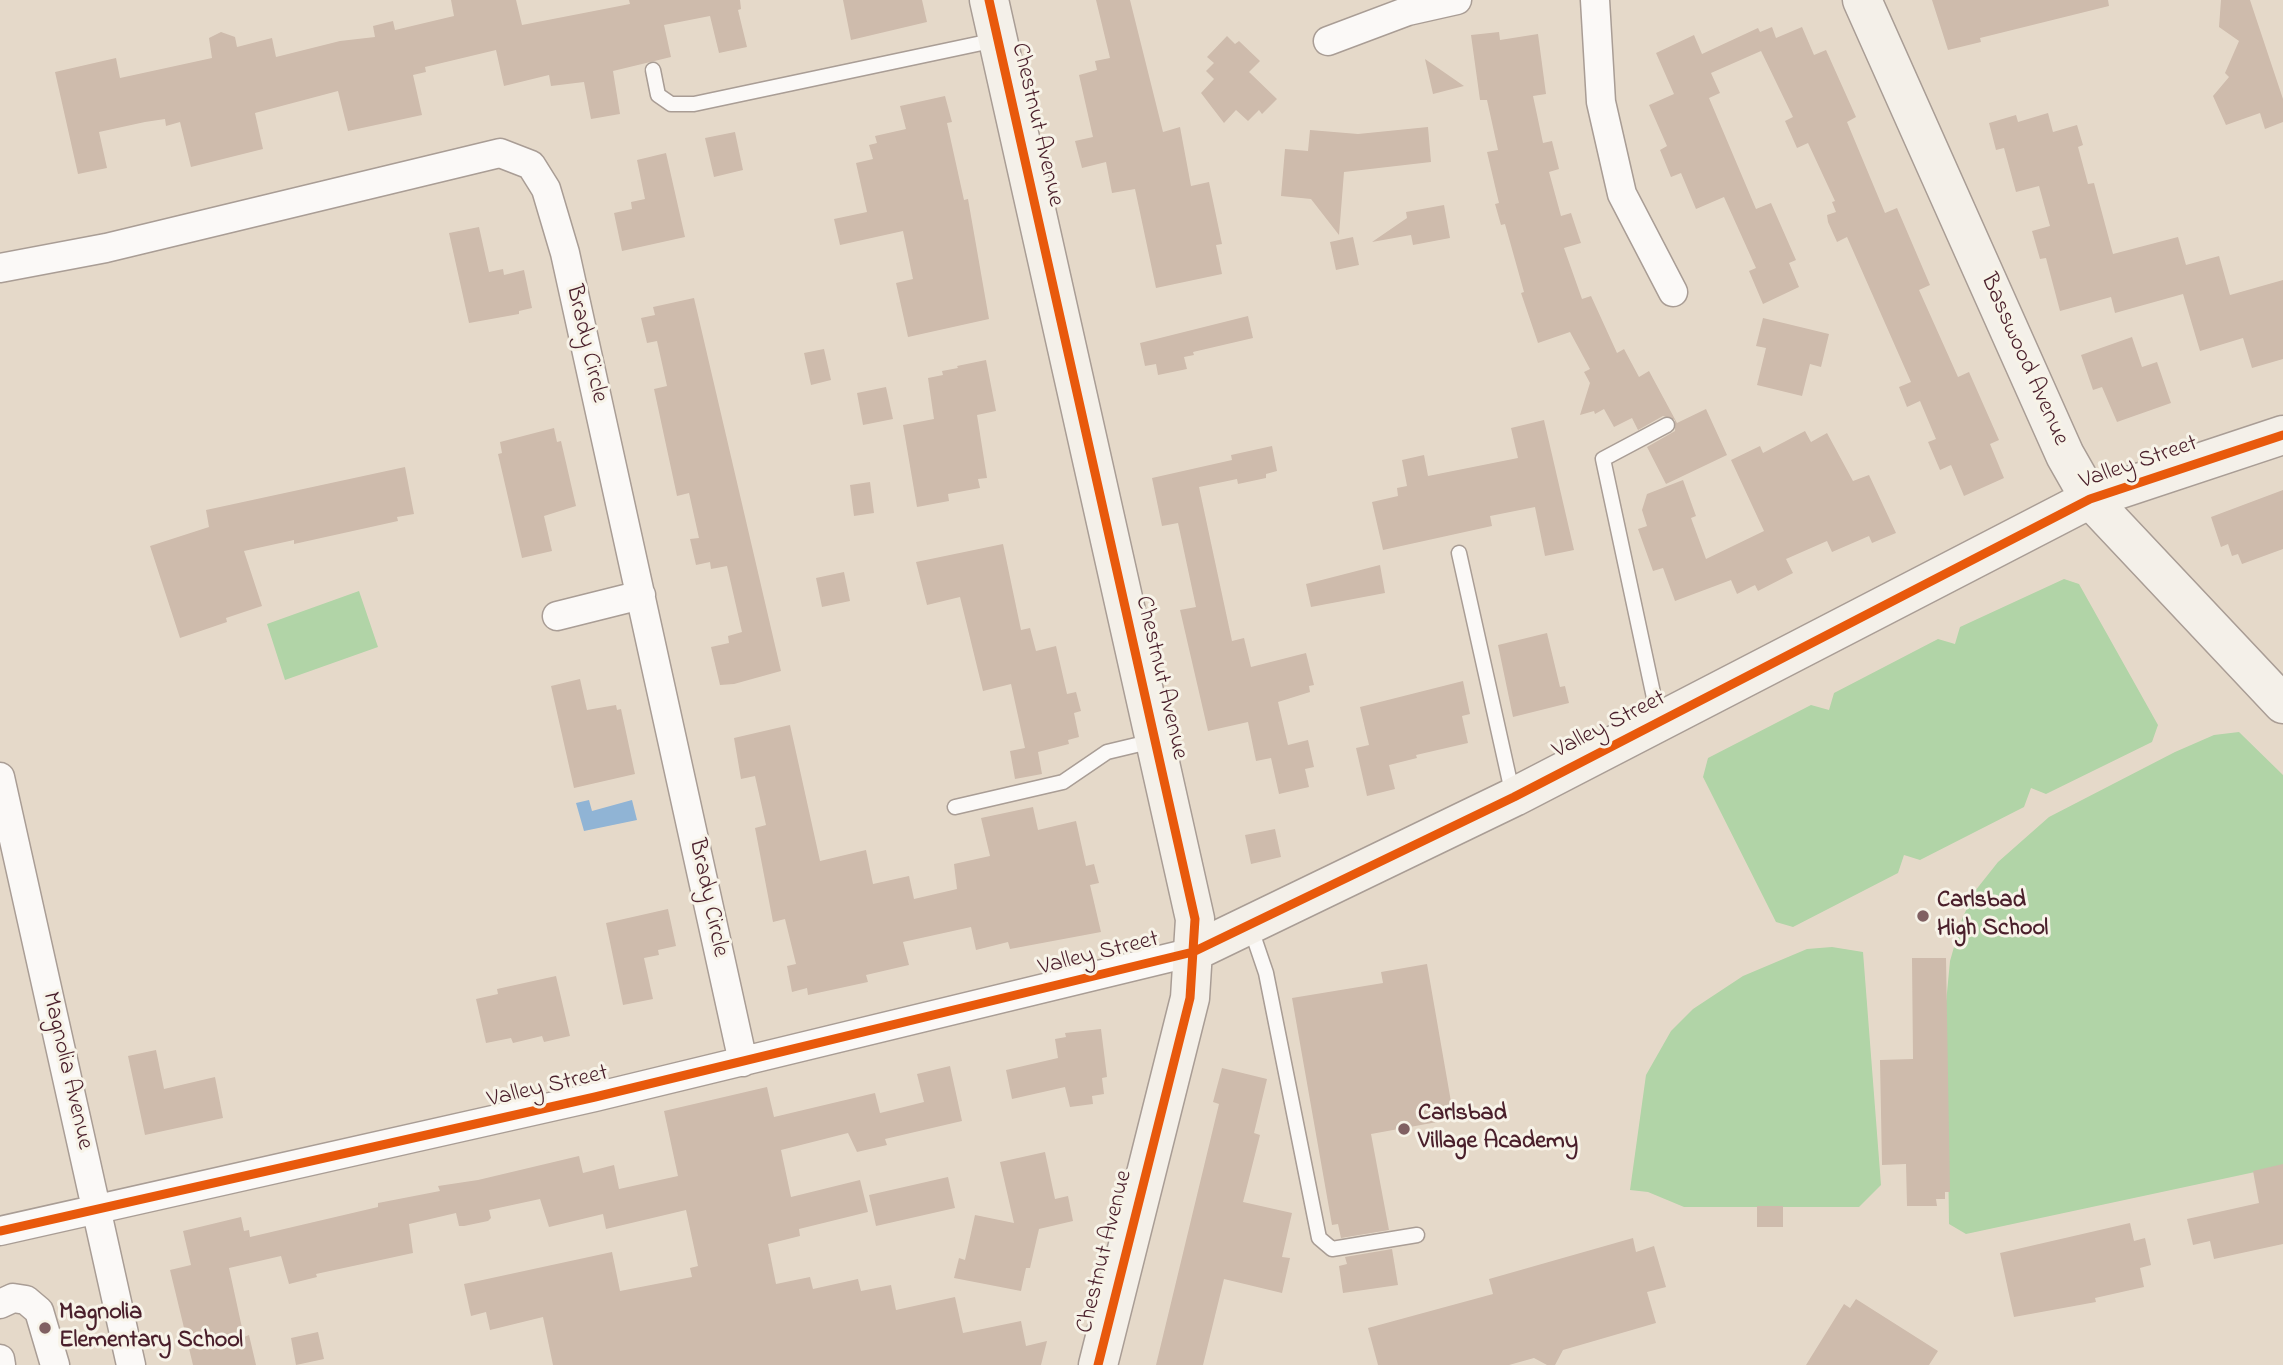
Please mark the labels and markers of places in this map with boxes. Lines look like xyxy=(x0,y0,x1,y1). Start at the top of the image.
place label: Carlsbad High School xyxy=(1937,888,2048,944)
marker: Carlsbad High School xyxy=(1915,908,1931,924)
place label: Carlsbad Village Academy xyxy=(1418,1101,1578,1157)
marker: Carlsbad Village Academy xyxy=(1396,1121,1412,1137)
place label: Magnolia Elementary School xyxy=(59,1300,243,1356)
marker: Magnolia Elementary School xyxy=(37,1320,53,1336)

